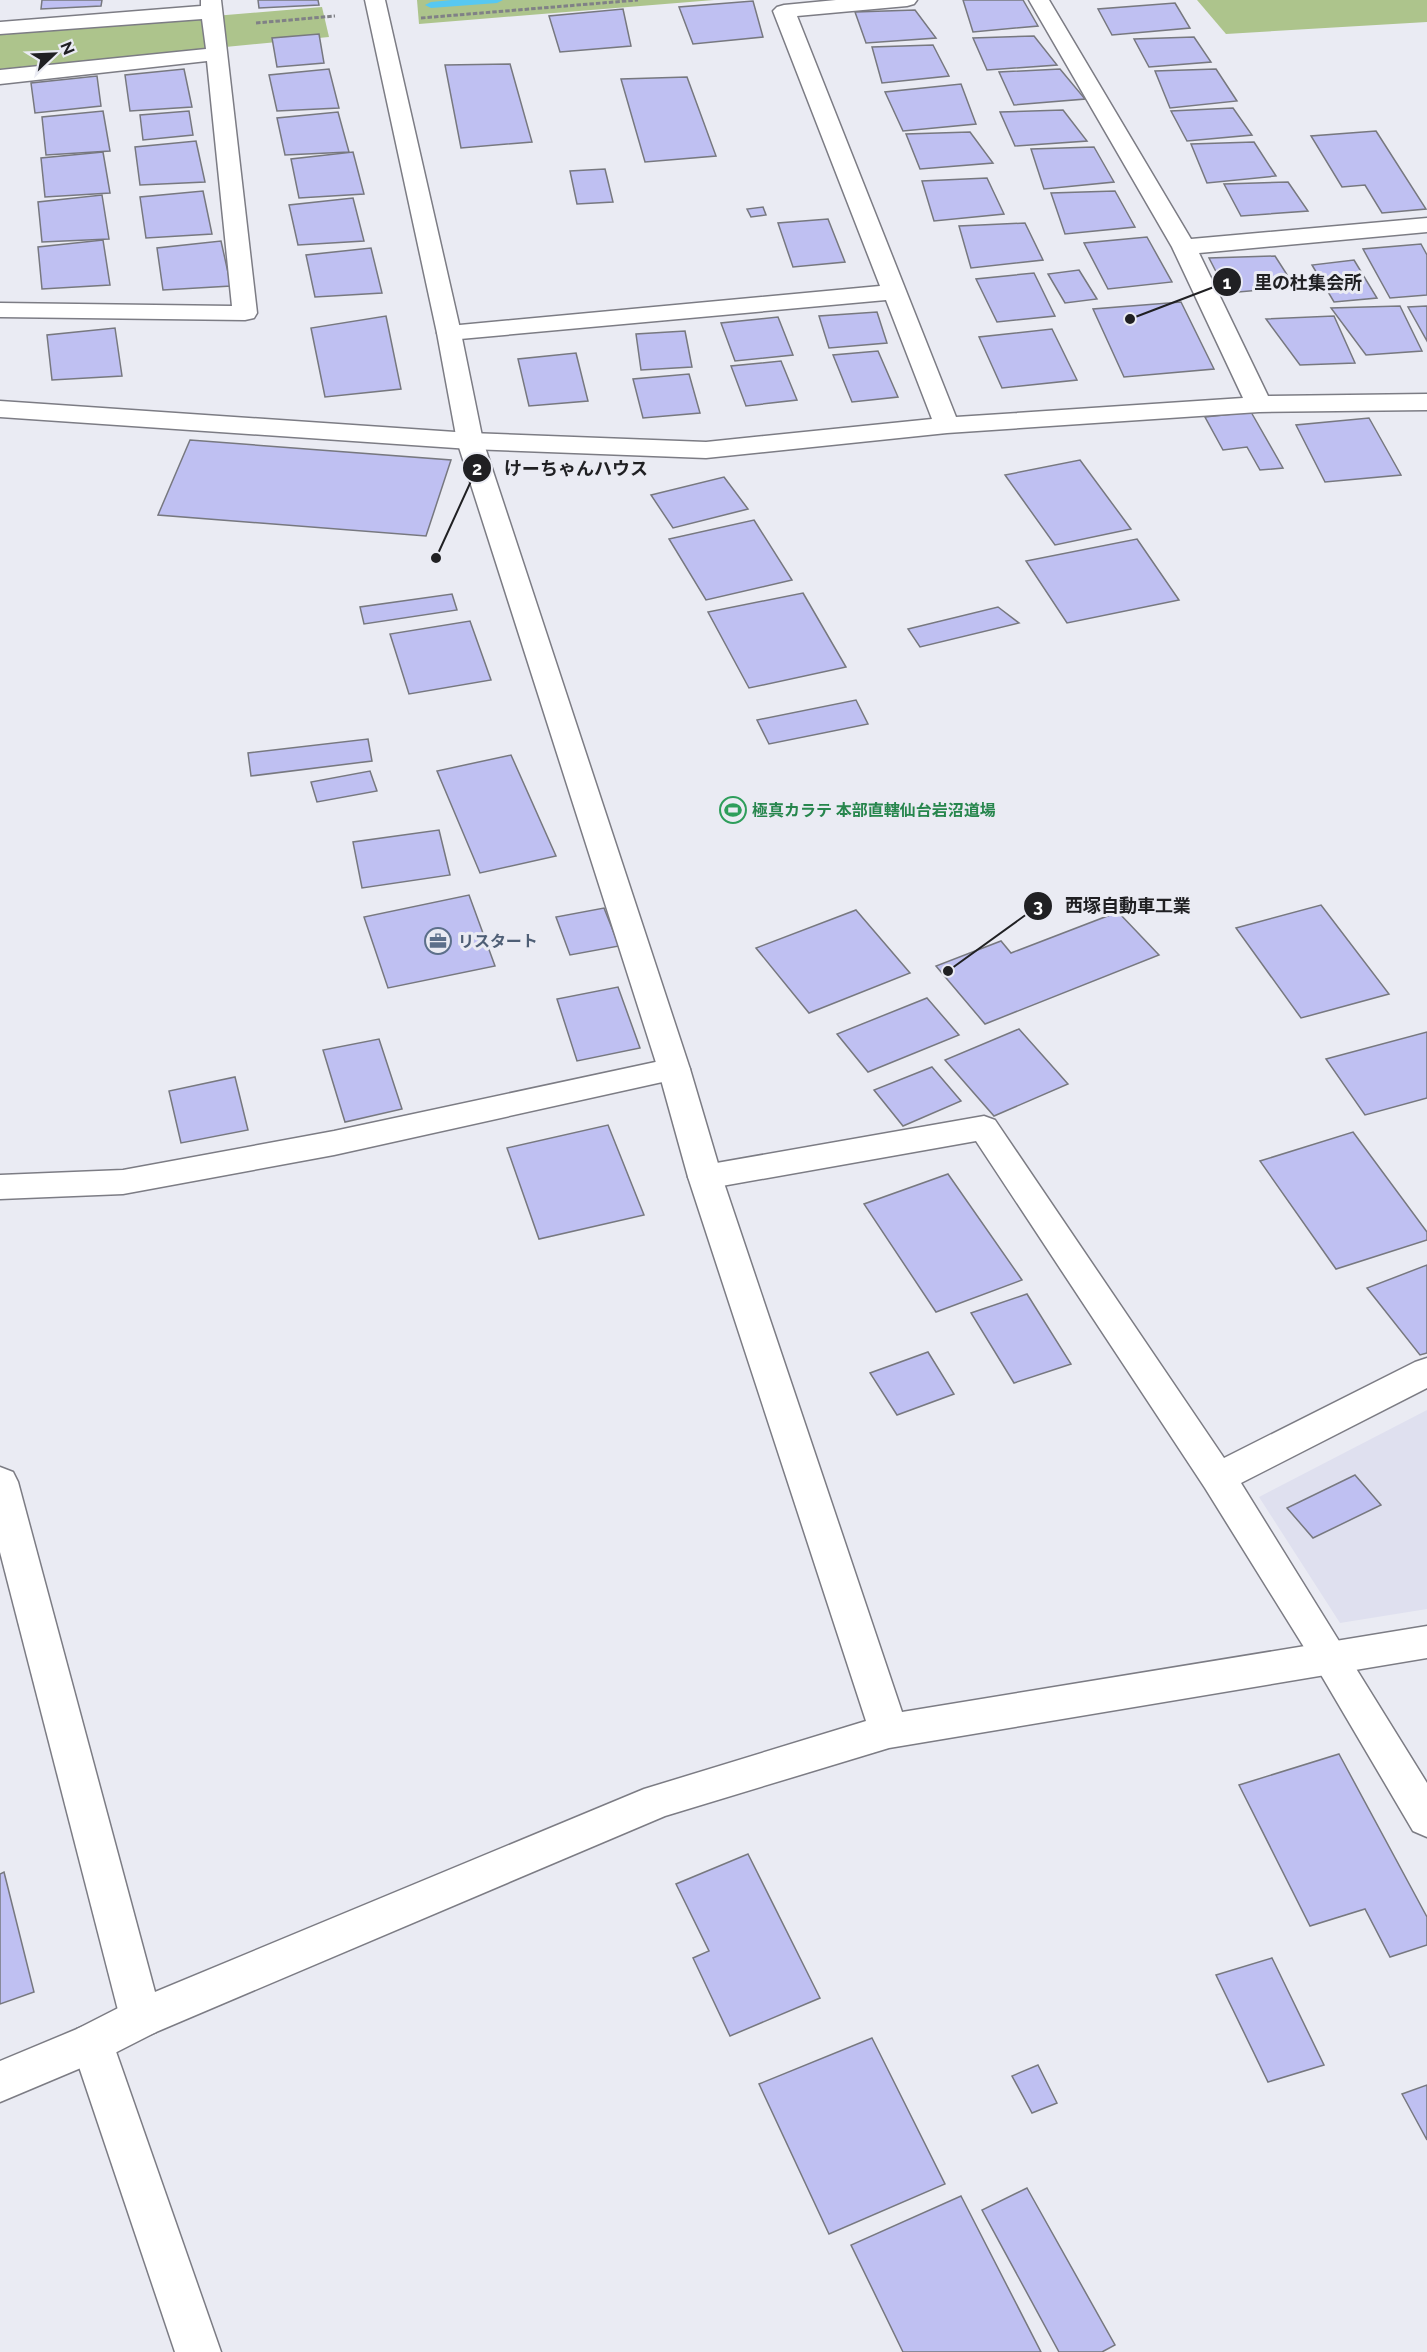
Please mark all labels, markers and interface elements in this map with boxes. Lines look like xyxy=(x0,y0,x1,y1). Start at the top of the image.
north arrow xyxy=(24,24,84,84)
text: N xyxy=(56,39,78,58)
callout: 里の杜集会所 xyxy=(1212,264,1374,300)
text: 1 xyxy=(1223,272,1232,293)
text: 里の杜集会所 xyxy=(1254,272,1362,293)
callout: けーちゃんハウス xyxy=(462,450,660,486)
text: 2 xyxy=(472,458,482,479)
text: けーちゃんハウス xyxy=(504,458,648,479)
sports icon: 極真カラテ 本部直轄仙台岩沼道場 xyxy=(718,795,748,825)
place label: 極真カラテ 本部直轄仙台岩沼道場 xyxy=(752,801,996,820)
callout: 西塚自動車工業 xyxy=(1023,888,1203,924)
text: 3 xyxy=(1033,895,1043,916)
text: 西塚自動車工業 xyxy=(1065,895,1191,916)
office icon: リスタート xyxy=(423,926,453,956)
place label: リスタート xyxy=(458,932,538,951)

